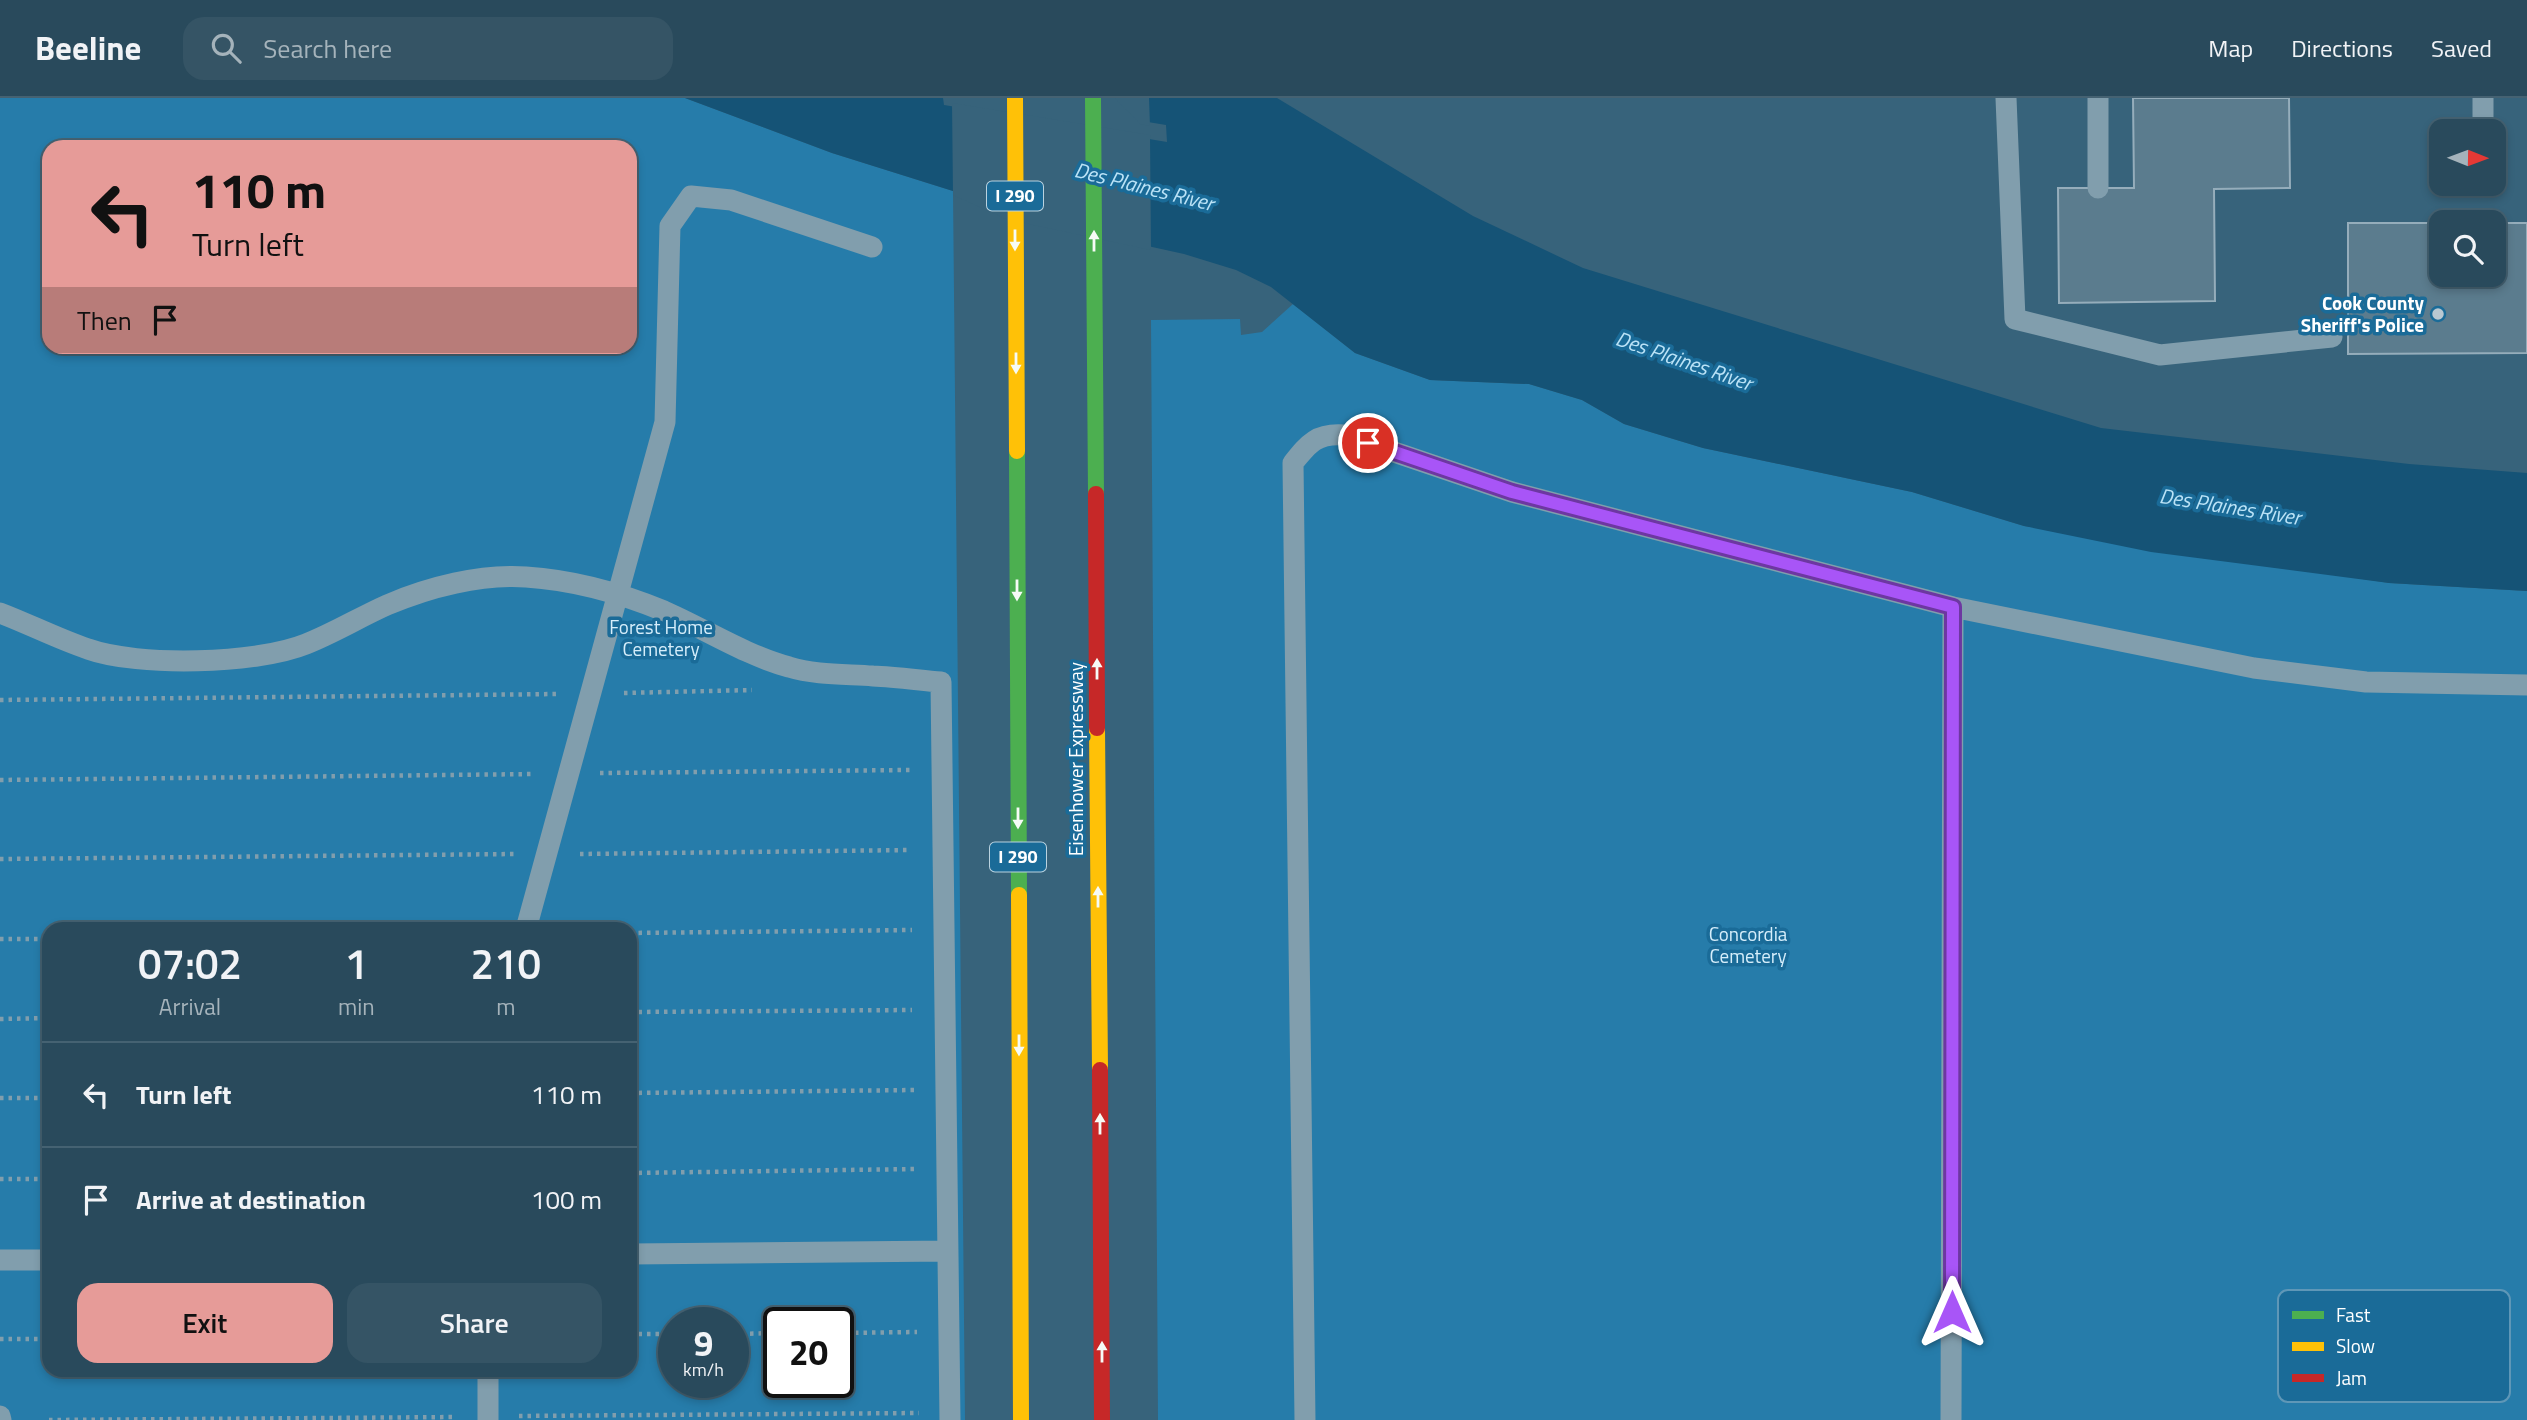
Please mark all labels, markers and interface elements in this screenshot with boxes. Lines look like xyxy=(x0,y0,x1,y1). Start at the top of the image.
search box xyxy=(183,17,673,80)
text: Beeline xyxy=(35,23,141,73)
icon: search xyxy=(207,29,245,67)
text: Search here xyxy=(263,29,392,68)
text: Map xyxy=(2208,30,2253,66)
text: Directions xyxy=(2291,30,2393,66)
text: Saved xyxy=(2431,30,2492,66)
north arrow xyxy=(2429,119,2506,196)
map controls xyxy=(2429,119,2506,287)
text: 110 m xyxy=(192,152,326,227)
water label: Des Plaines River xyxy=(1071,153,1220,219)
icon: left xyxy=(77,168,168,259)
road number: I 290 xyxy=(987,182,1043,211)
button: search xyxy=(2429,210,2506,287)
text: Turn left xyxy=(192,220,304,268)
one-way arrow xyxy=(1009,229,1021,251)
one-way arrow xyxy=(1088,230,1100,252)
place label: Cook County Sheriff's Police xyxy=(2301,288,2424,339)
text: Then xyxy=(77,301,132,340)
icon: arrive xyxy=(146,301,184,339)
marker: Cook County Sheriff's Police xyxy=(2430,306,2446,322)
water label: Des Plaines River xyxy=(1612,322,1759,399)
one-way arrow xyxy=(1010,352,1022,374)
pin xyxy=(1338,413,1398,473)
icon: arrive xyxy=(1349,424,1387,462)
water label: Des Plaines River xyxy=(2157,479,2305,533)
one-way arrow xyxy=(1011,580,1023,602)
park label: Forest Home Cemetery xyxy=(609,612,713,663)
one-way arrow xyxy=(1091,658,1103,680)
street label: Eisenhower Expressway xyxy=(1061,662,1090,856)
one-way arrow xyxy=(1012,807,1024,829)
road number: I 290 xyxy=(990,842,1046,872)
one-way arrow xyxy=(1092,886,1104,908)
park label: Concordia Cemetery xyxy=(1709,919,1788,970)
text: 07:02 xyxy=(138,931,242,995)
text: 1 xyxy=(345,931,368,995)
text: 210 xyxy=(471,931,541,995)
text: Arrival xyxy=(159,989,221,1024)
text: min xyxy=(338,989,375,1024)
text: m xyxy=(496,989,515,1024)
one-way arrow xyxy=(1013,1035,1025,1057)
text: Turn left xyxy=(136,1075,231,1114)
text: 110 m xyxy=(531,1075,602,1114)
icon: left xyxy=(77,1076,115,1114)
one-way arrow xyxy=(1094,1113,1106,1135)
text: Arrive at destination xyxy=(136,1180,366,1219)
text: 100 m xyxy=(531,1180,602,1219)
icon: arrive xyxy=(77,1181,115,1219)
position arrow xyxy=(1915,1275,1989,1349)
button: Exit xyxy=(77,1283,333,1363)
button: Share xyxy=(347,1283,602,1363)
legend xyxy=(2278,1290,2510,1402)
text: Fast xyxy=(2336,1300,2371,1329)
speed limit sign: 20 xyxy=(763,1307,854,1398)
text: 9 xyxy=(694,1316,713,1370)
text: Slow xyxy=(2336,1331,2375,1360)
one-way arrow xyxy=(1096,1341,1108,1363)
text: km/h xyxy=(683,1356,724,1383)
text: Jam xyxy=(2336,1363,2367,1392)

